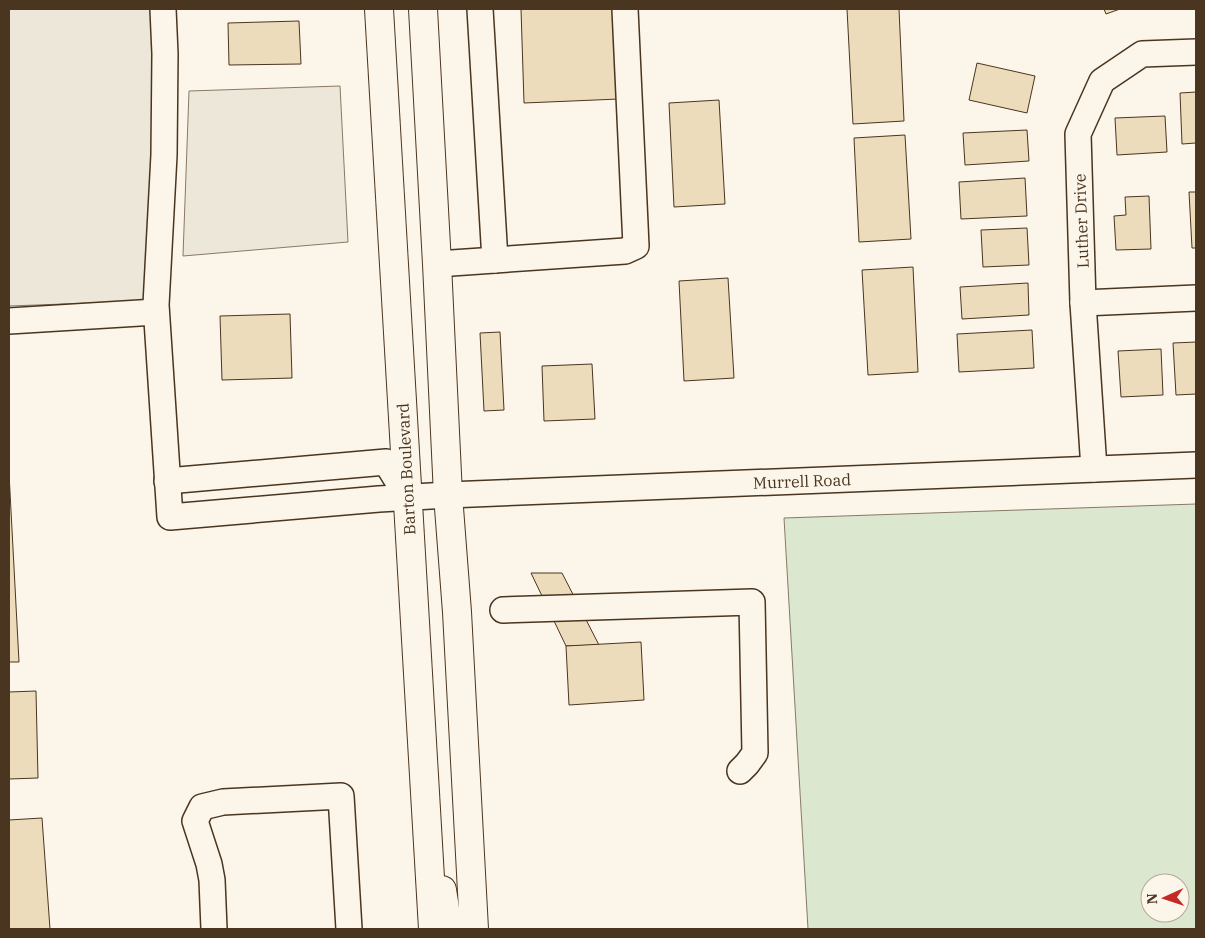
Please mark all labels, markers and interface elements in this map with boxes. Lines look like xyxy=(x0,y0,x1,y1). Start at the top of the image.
street label: Luther Drive xyxy=(1069,173,1093,269)
street label: Barton Boulevard xyxy=(393,402,419,536)
street label: Murrell Road xyxy=(753,469,852,493)
north arrow xyxy=(1140,873,1190,923)
text: N xyxy=(1143,893,1161,905)

